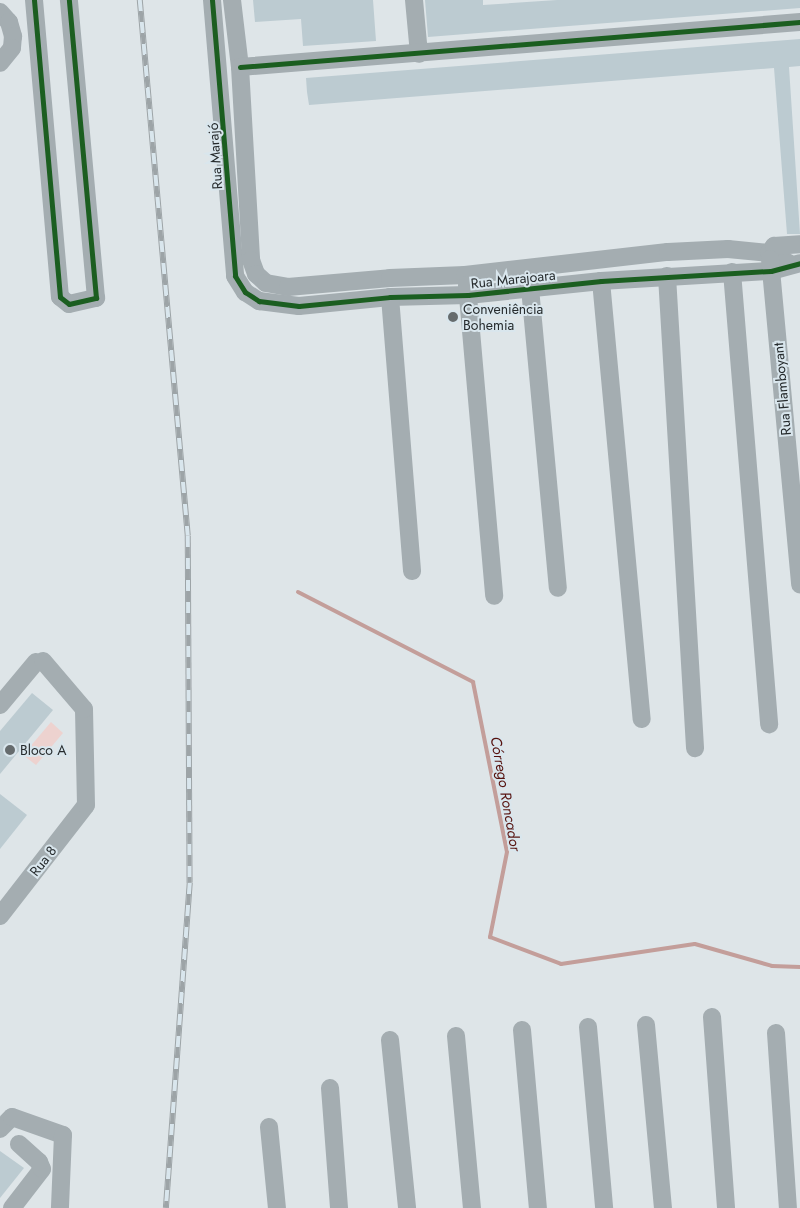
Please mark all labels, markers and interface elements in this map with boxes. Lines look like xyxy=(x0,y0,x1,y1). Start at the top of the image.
street label: Rua Marajó xyxy=(204,122,226,190)
street label: Rua Marajoara xyxy=(470,266,556,292)
place label: Conveniência Bohemia xyxy=(463,301,543,334)
marker: Conveniência Bohemia xyxy=(447,311,459,323)
street label: Rua Flamboyant xyxy=(770,342,794,436)
water label: Córrego Roncador xyxy=(486,735,524,853)
place label: Bloco A xyxy=(20,742,66,758)
marker: Bloco A xyxy=(4,744,16,756)
street label: Rua 8 xyxy=(26,843,60,879)

